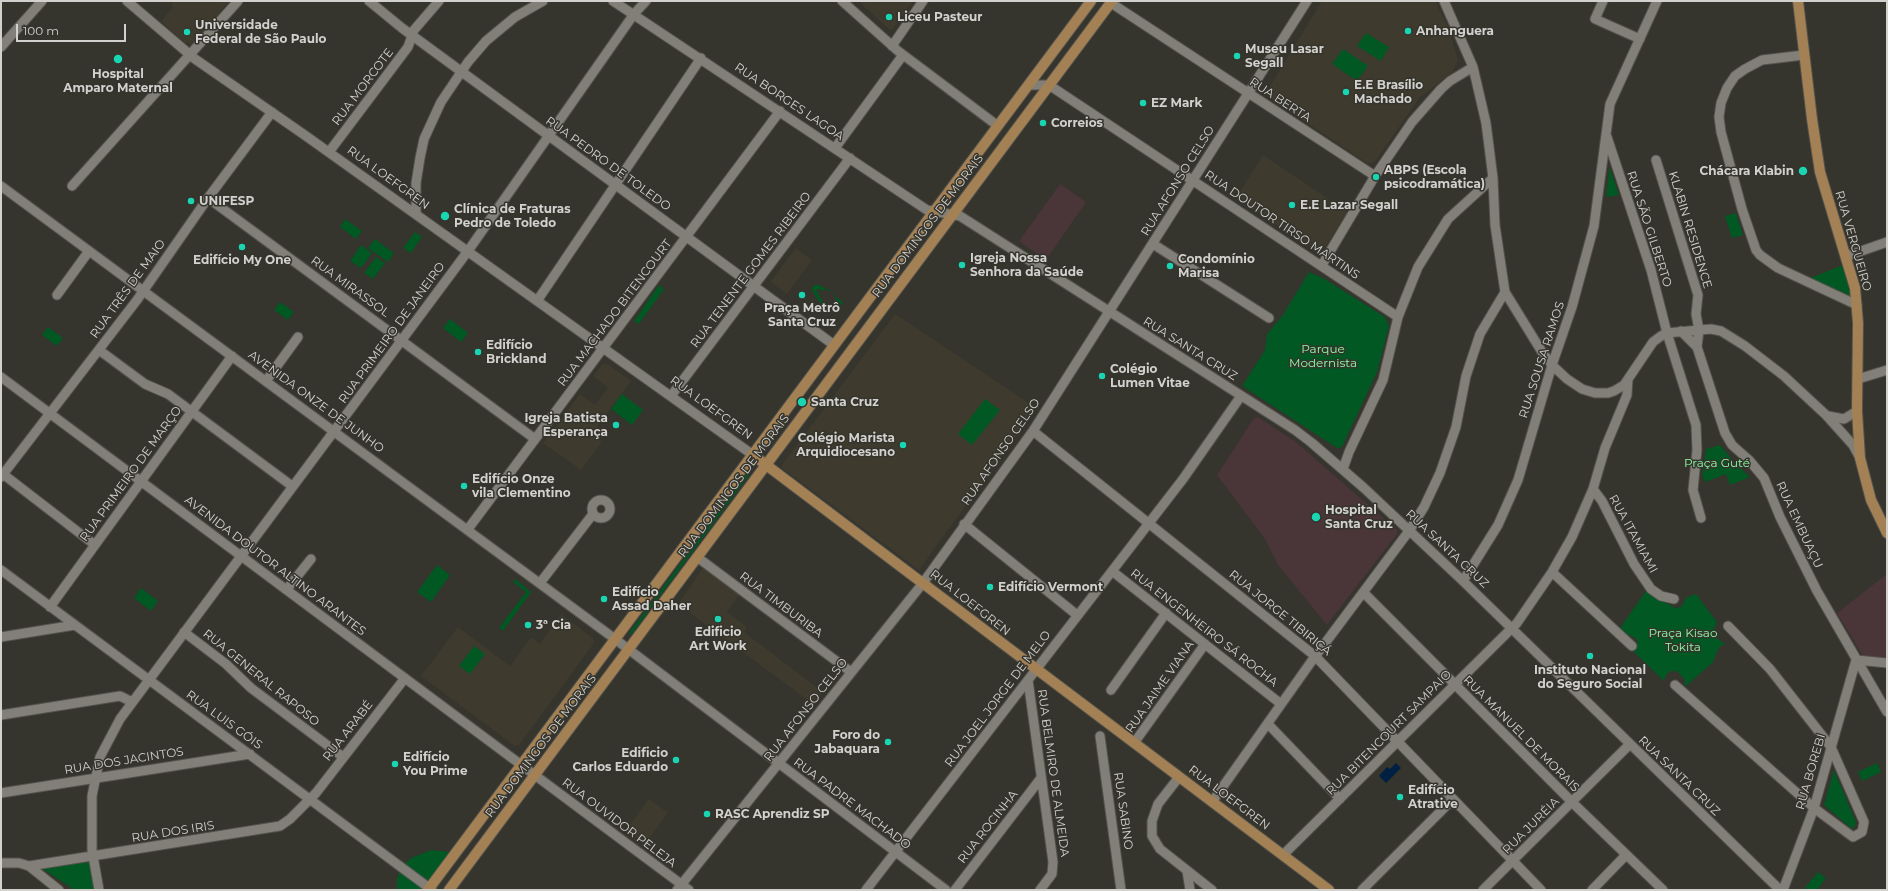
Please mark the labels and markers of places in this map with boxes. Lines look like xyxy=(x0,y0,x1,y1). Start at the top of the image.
place label: Liceu Pasteur xyxy=(897,10,982,24)
marker: Liceu Pasteur xyxy=(884,12,894,22)
place label: Universidade Federal de São Paulo xyxy=(195,18,326,46)
place label: Anhanguera xyxy=(1416,24,1494,38)
marker: Anhanguera xyxy=(1403,26,1413,36)
marker: Universidade Federal de São Paulo xyxy=(182,27,192,37)
place label: Museu Lasar Segall xyxy=(1245,42,1324,70)
marker: Museu Lasar Segall xyxy=(1232,51,1242,61)
marker: Hospital Amparo Maternal xyxy=(112,53,124,65)
place label: Hospital Amparo Maternal xyxy=(63,67,173,95)
place label: E.E Brasílio Machado xyxy=(1354,78,1423,106)
marker: E.E Brasílio Machado xyxy=(1341,87,1351,97)
place label: EZ Mark xyxy=(1151,96,1202,110)
marker: EZ Mark xyxy=(1138,98,1148,108)
place label: Correios xyxy=(1051,116,1103,130)
marker: Correios xyxy=(1038,118,1048,128)
place label: ABPS (Escola psicodramática) xyxy=(1384,163,1485,191)
place label: Chácara Klabin xyxy=(1699,164,1794,178)
marker: Chácara Klabin xyxy=(1797,165,1809,177)
marker: ABPS (Escola psicodramática) xyxy=(1371,172,1381,182)
place label: UNIFESP xyxy=(199,194,254,208)
marker: UNIFESP xyxy=(186,196,196,206)
place label: E.E Lazar Segall xyxy=(1300,198,1398,212)
marker: E.E Lazar Segall xyxy=(1287,200,1297,210)
place label: Clínica de Fraturas Pedro de Toledo xyxy=(454,202,571,230)
marker: Clínica de Fraturas Pedro de Toledo xyxy=(439,210,451,222)
marker: Edifício My One xyxy=(237,242,247,252)
place label: Igreja Nossa Senhora da Saúde xyxy=(970,251,1084,279)
place label: Condomínio Marisa xyxy=(1178,252,1255,280)
place label: Edifício My One xyxy=(193,253,291,267)
marker: Igreja Nossa Senhora da Saúde xyxy=(957,260,967,270)
marker: Condomínio Marisa xyxy=(1165,261,1175,271)
marker: Praça Metrô Santa Cruz xyxy=(797,290,807,300)
place label: Praça Metrô Santa Cruz xyxy=(764,301,840,329)
place label: Edifício Brickland xyxy=(486,338,546,366)
marker: Edifício Brickland xyxy=(473,347,483,357)
place label: Colégio Lumen Vitae xyxy=(1110,362,1190,390)
marker: Colégio Lumen Vitae xyxy=(1097,371,1107,381)
place label: Santa Cruz xyxy=(811,395,879,409)
marker: Santa Cruz xyxy=(796,396,808,408)
place label: Igreja Batista Esperança xyxy=(524,411,608,439)
marker: Igreja Batista Esperança xyxy=(611,420,621,430)
place label: Colégio Marista Arquidiocesano xyxy=(796,431,895,459)
marker: Colégio Marista Arquidiocesano xyxy=(898,440,908,450)
place label: Edifício Onze vila Clementino xyxy=(472,472,571,500)
marker: Edifício Onze vila Clementino xyxy=(459,481,469,491)
place label: Hospital Santa Cruz xyxy=(1325,503,1393,531)
marker: Hospital Santa Cruz xyxy=(1310,511,1322,523)
place label: Edifício Vermont xyxy=(998,580,1103,594)
marker: Edifício Vermont xyxy=(985,582,995,592)
place label: Edifício Assad Daher xyxy=(612,585,691,613)
marker: Edifício Assad Daher xyxy=(599,594,609,604)
marker: Edificio Art Work xyxy=(713,614,723,624)
place label: 3ª Cia xyxy=(536,618,571,632)
marker: 3ª Cia xyxy=(523,620,533,630)
place label: Edificio Art Work xyxy=(689,625,747,653)
marker: Instituto Nacional do Seguro Social xyxy=(1585,651,1595,661)
place label: Instituto Nacional do Seguro Social xyxy=(1534,663,1646,691)
place label: Foro do Jabaquara xyxy=(814,728,880,756)
marker: Foro do Jabaquara xyxy=(883,737,893,747)
place label: Edificio Carlos Eduardo xyxy=(572,746,668,774)
place label: Edifício You Prime xyxy=(403,750,468,778)
marker: Edificio Carlos Eduardo xyxy=(671,755,681,765)
marker: Edifício You Prime xyxy=(390,759,400,769)
place label: Edifício Atrative xyxy=(1408,783,1458,811)
marker: Edifício Atrative xyxy=(1395,792,1405,802)
place label: RASC Aprendiz SP xyxy=(715,807,829,821)
marker: RASC Aprendiz SP xyxy=(702,809,712,819)

